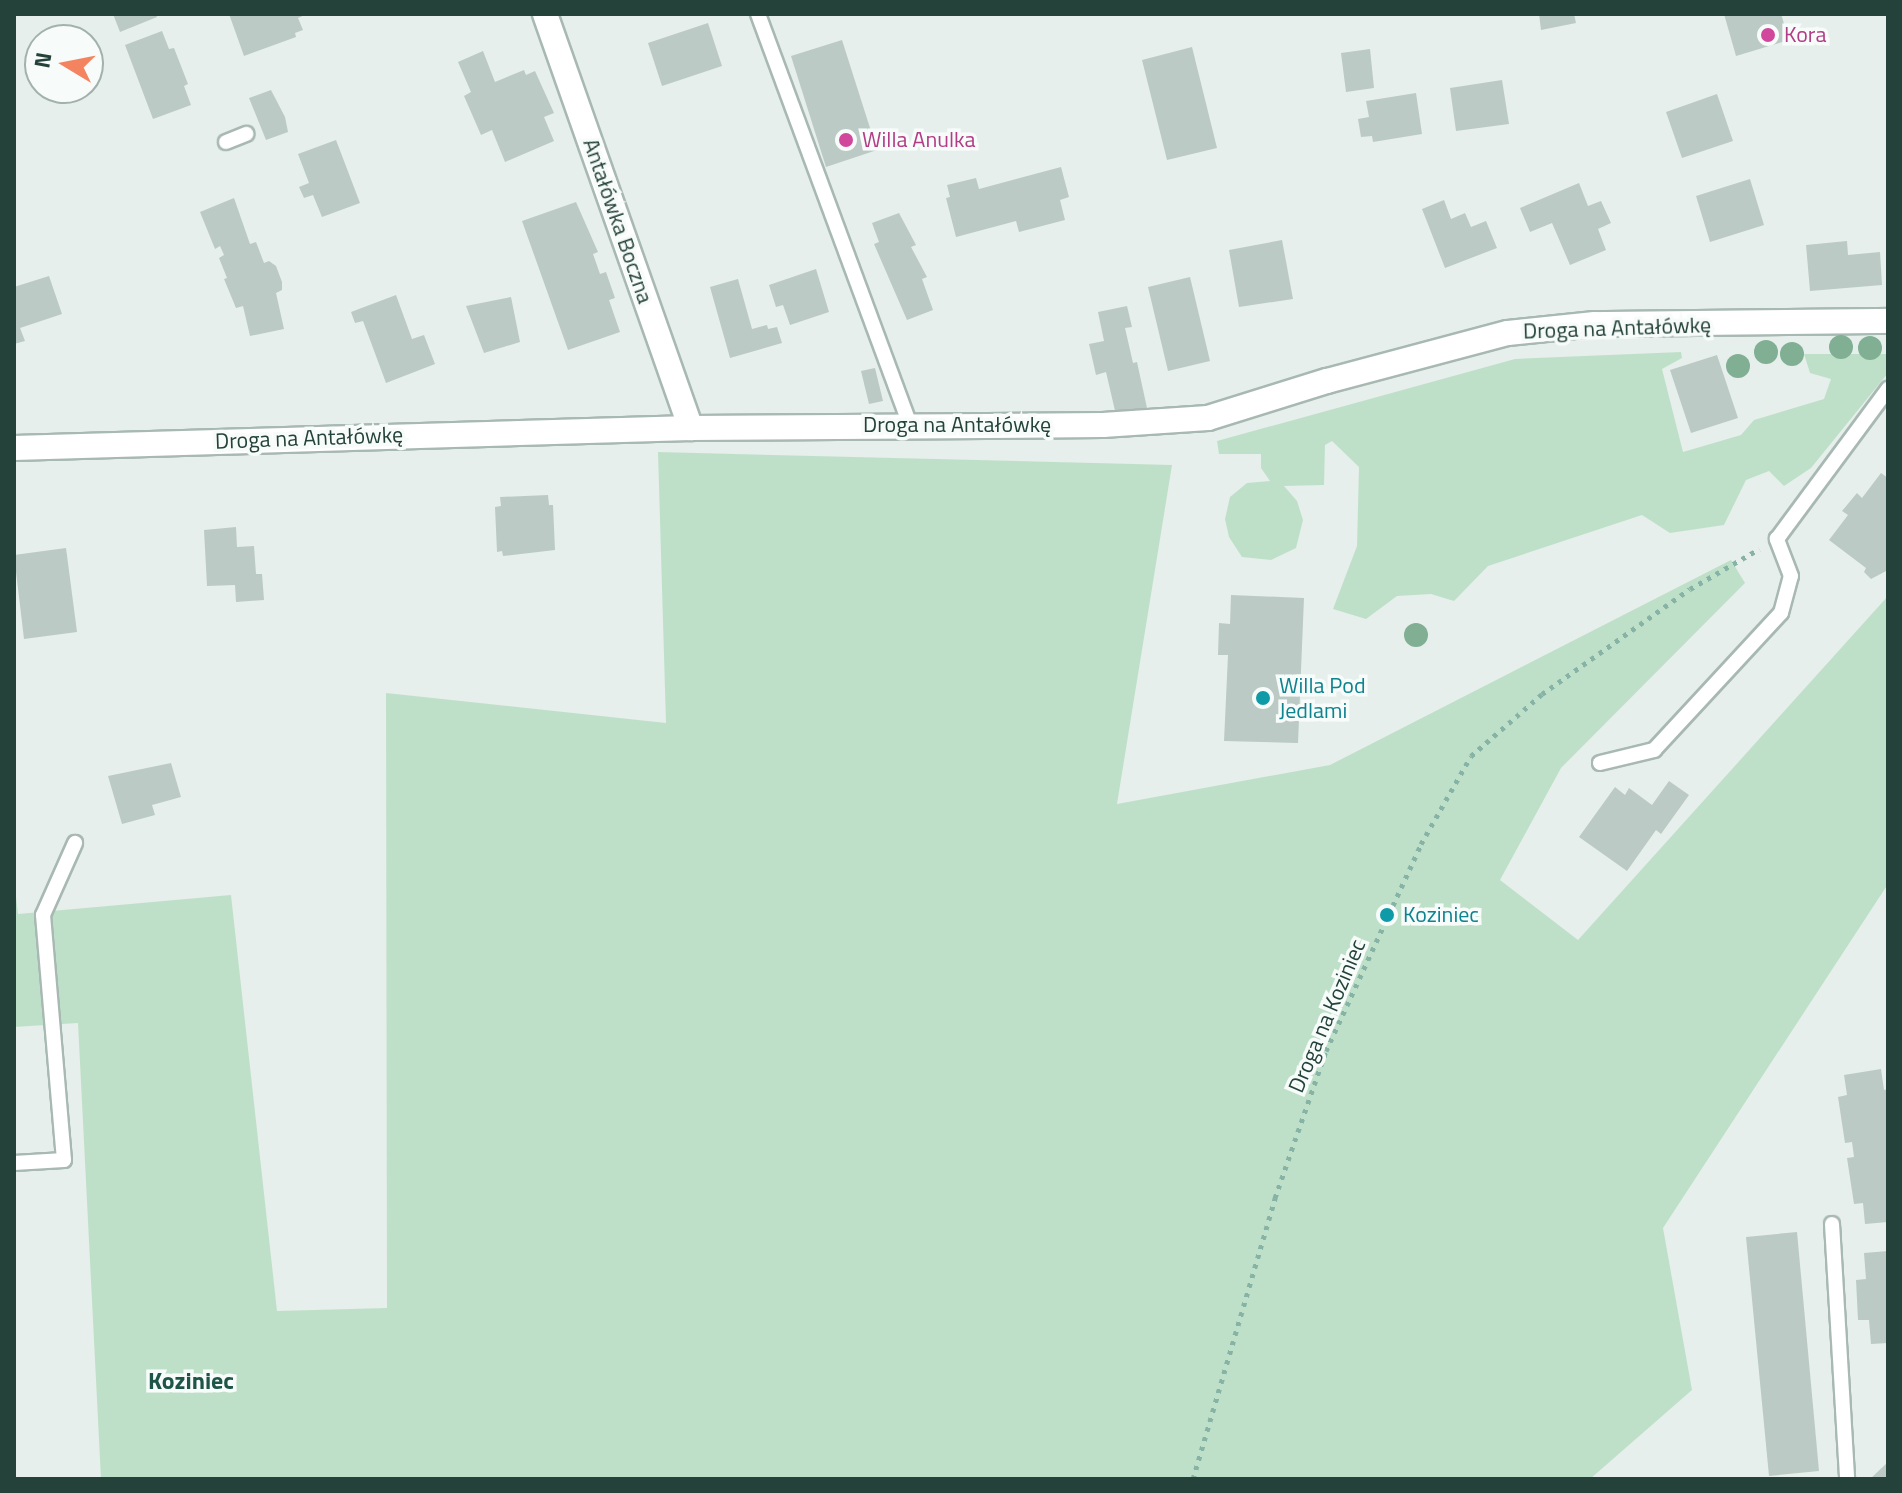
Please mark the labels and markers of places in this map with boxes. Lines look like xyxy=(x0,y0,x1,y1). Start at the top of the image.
place label: Kora xyxy=(1784,22,1826,48)
marker: Kora xyxy=(1759,26,1777,44)
place label: Willa Anulka xyxy=(862,127,976,153)
marker: Willa Anulka xyxy=(837,131,855,149)
place label: Willa Pod Jedlami xyxy=(1279,672,1366,724)
marker: Willa Pod Jedlami xyxy=(1254,689,1272,707)
place label: Koziniec xyxy=(1403,902,1479,928)
marker: Koziniec xyxy=(1378,906,1396,924)

